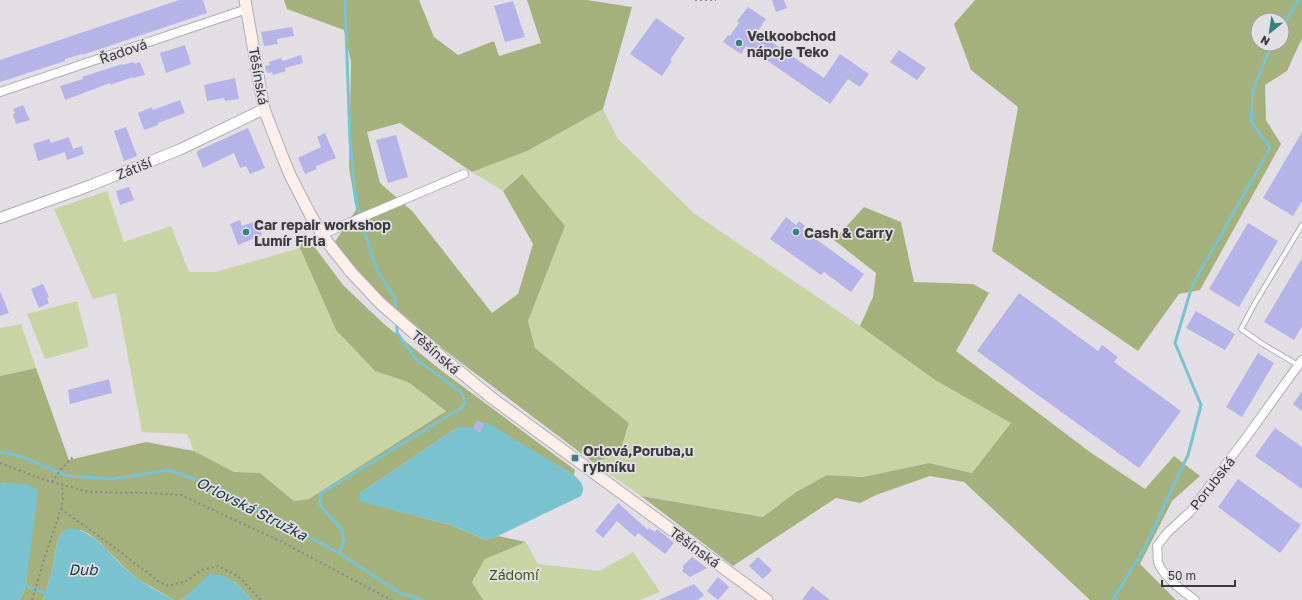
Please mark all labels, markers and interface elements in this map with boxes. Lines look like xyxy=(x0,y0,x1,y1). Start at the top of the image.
north arrow xyxy=(1250,12,1290,52)
place label: Velkoobchod nápoje Teko xyxy=(747,27,836,60)
text: N xyxy=(1258,33,1272,49)
street label: Řadová xyxy=(97,35,149,67)
marker: Velkoobchod nápoje Teko xyxy=(734,38,744,48)
street label: Těšínská xyxy=(246,46,272,106)
street label: Zátiší xyxy=(114,153,155,183)
place label: Car repair workshop Lumír Firla xyxy=(254,216,391,249)
place label: Cash & Carry xyxy=(804,224,894,241)
marker: Car repair workshop Lumír Firla xyxy=(241,227,251,237)
marker: Cash & Carry xyxy=(791,227,801,237)
street label: Těšínská xyxy=(408,326,464,378)
place label: Orlová,Poruba,u rybníku xyxy=(583,442,693,475)
marker: Orlová,Poruba,u rybníku xyxy=(570,453,580,463)
street label: Porubská xyxy=(1186,453,1238,513)
water label: Orlovská Stružka xyxy=(194,472,311,544)
street label: Těšínská xyxy=(666,523,724,571)
water label: Dub xyxy=(69,560,99,578)
scale bar xyxy=(1162,562,1235,588)
park label: Zádomí xyxy=(489,566,540,583)
text: 50 m xyxy=(1168,568,1196,583)

